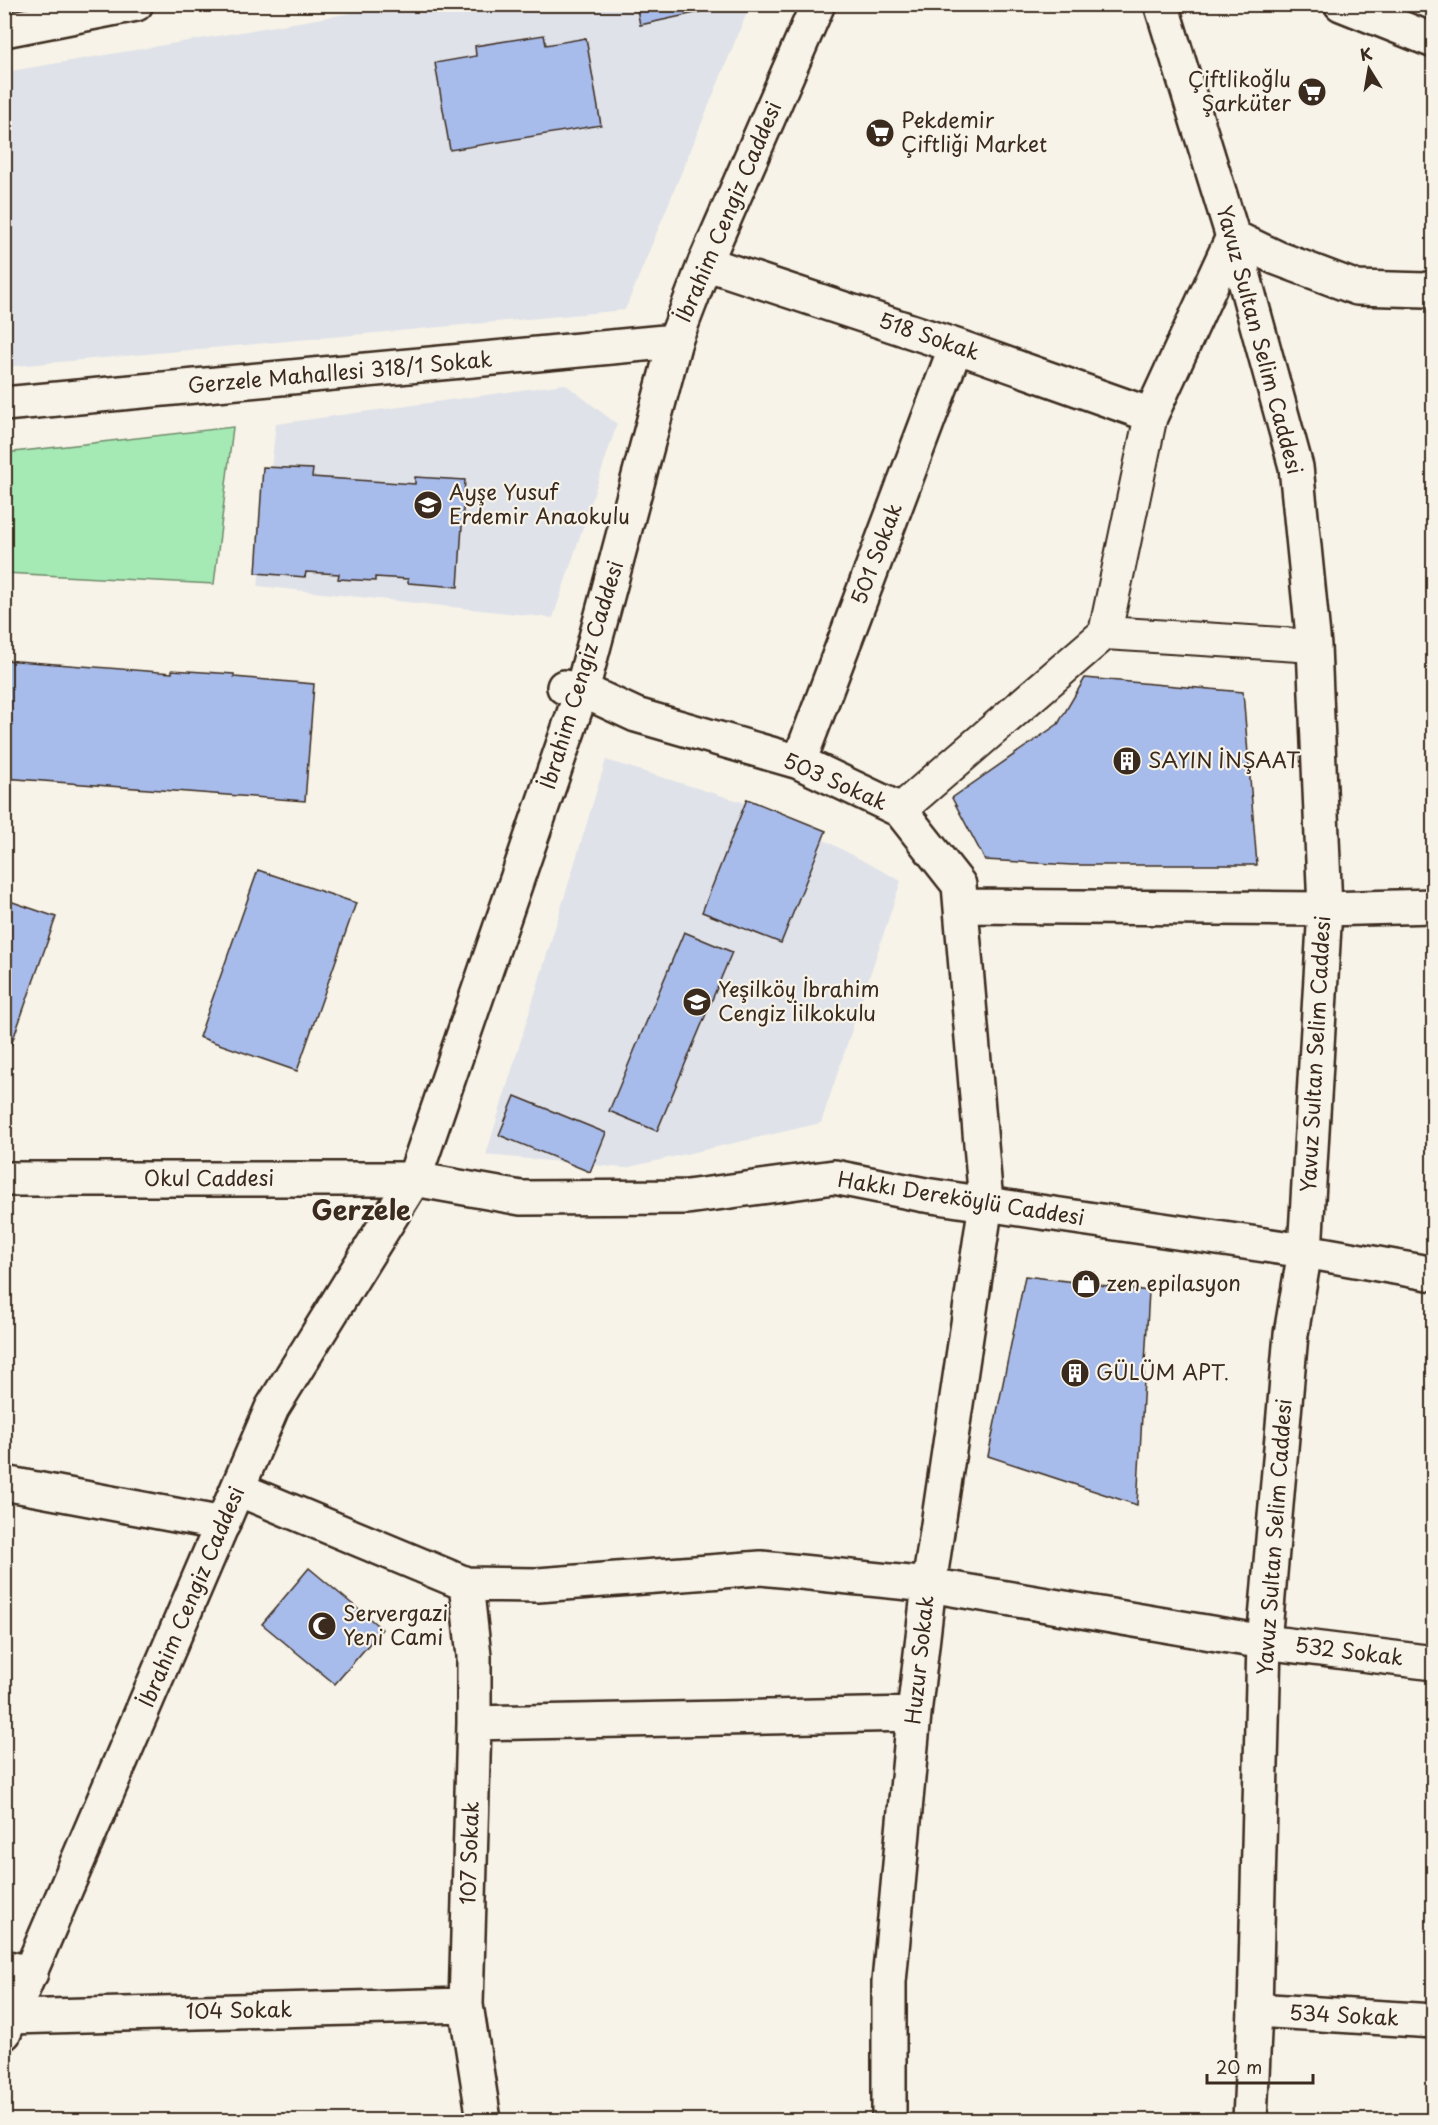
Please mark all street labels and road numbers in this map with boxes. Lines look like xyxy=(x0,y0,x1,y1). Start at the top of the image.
street label: İbrahim Cengiz Caddesi xyxy=(666,96,788,327)
street label: Yavuz Sultan Selim Caddesi xyxy=(1210,201,1312,478)
street label: 518 Sokak xyxy=(875,303,984,367)
street label: Gerzele Mahallesi 318/1 Sokak xyxy=(186,342,493,400)
street label: 501 Sokak xyxy=(841,498,909,609)
street label: İbrahim Cengiz Caddesi xyxy=(530,556,630,793)
street label: 503 Sokak xyxy=(779,743,893,817)
street label: Yavuz Sultan Selim Caddesi xyxy=(1291,915,1337,1193)
street label: Okul Caddesi xyxy=(144,1161,274,1193)
street label: Hakkı Dereköylü Caddesi xyxy=(836,1162,1087,1232)
street label: Yavuz Sultan Selim Caddesi xyxy=(1247,1397,1299,1676)
street label: İbrahim Cengiz Caddesi xyxy=(129,1481,251,1712)
street label: Huzur Sokak xyxy=(895,1594,941,1726)
street label: 532 Sokak xyxy=(1293,1627,1405,1673)
street label: 107 Sokak xyxy=(450,1801,486,1905)
street label: 104 Sokak xyxy=(186,1992,292,2026)
street label: 534 Sokak xyxy=(1288,1995,1400,2033)

